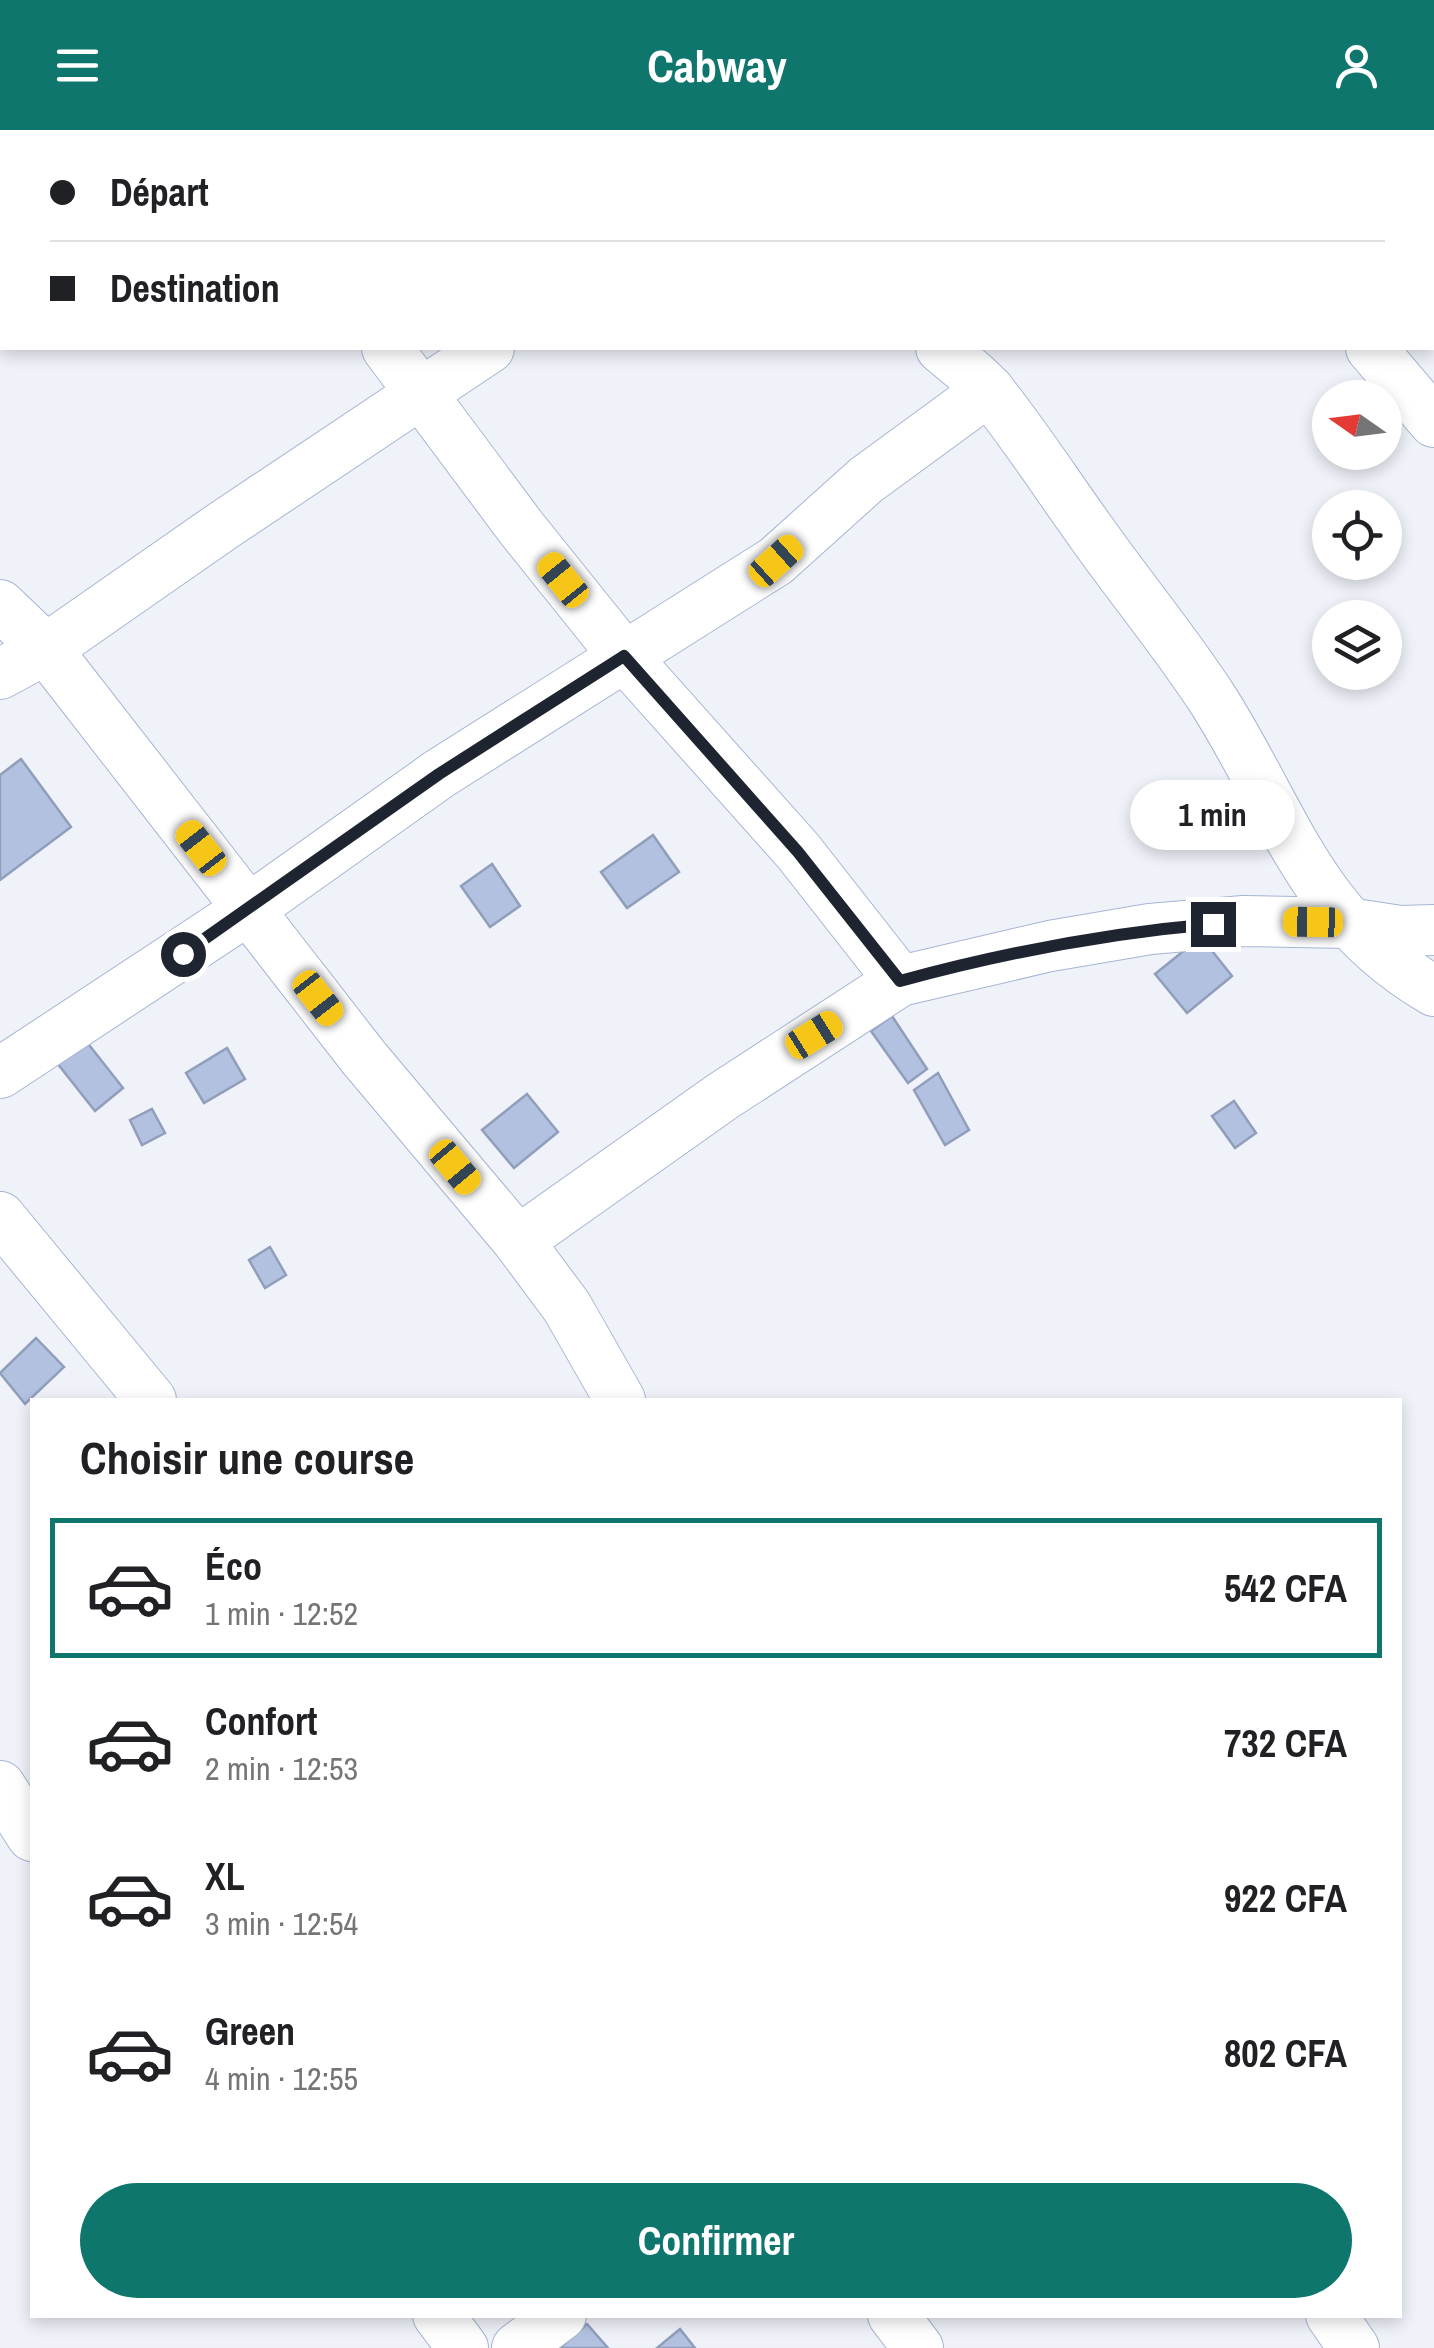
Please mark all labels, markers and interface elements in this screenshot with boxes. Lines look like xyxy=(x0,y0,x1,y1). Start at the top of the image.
text: Cabway xyxy=(647,35,787,96)
icon: menu xyxy=(50,38,105,93)
icon: person xyxy=(1329,38,1384,93)
text: Départ xyxy=(110,167,209,218)
text: Destination xyxy=(110,263,280,314)
north arrow xyxy=(1312,380,1402,470)
map controls xyxy=(1312,380,1402,690)
button: locate xyxy=(1312,490,1402,580)
car xyxy=(744,530,808,592)
car xyxy=(532,547,594,613)
button: layers xyxy=(1312,600,1402,690)
callout: 1 min xyxy=(1130,779,1296,849)
text: 1 min xyxy=(1178,793,1247,836)
car xyxy=(171,815,231,881)
route end xyxy=(1191,902,1236,947)
car xyxy=(1283,906,1343,938)
route start xyxy=(161,932,206,977)
car xyxy=(288,965,348,1031)
car xyxy=(781,1006,847,1064)
car xyxy=(424,1134,486,1200)
text: Choisir une course xyxy=(80,1427,414,1488)
text: Éco xyxy=(205,1541,262,1592)
icon: car xyxy=(85,1543,175,1633)
text: 542 CFA xyxy=(1224,1563,1347,1614)
text: 1 min · 12:52 xyxy=(205,1592,358,1635)
text: Confort xyxy=(205,1696,317,1747)
icon: car xyxy=(85,1698,175,1788)
text: 732 CFA xyxy=(1224,1718,1347,1769)
text: 2 min · 12:53 xyxy=(205,1747,358,1790)
text: XL xyxy=(205,1851,245,1902)
icon: car xyxy=(85,1853,175,1943)
text: 922 CFA xyxy=(1224,1873,1347,1924)
text: 3 min · 12:54 xyxy=(205,1902,358,1945)
text: Green xyxy=(205,2006,295,2057)
icon: car xyxy=(85,2008,175,2098)
text: 802 CFA xyxy=(1224,2028,1347,2079)
text: 4 min · 12:55 xyxy=(205,2057,358,2100)
button: Confirmer xyxy=(80,2183,1352,2298)

